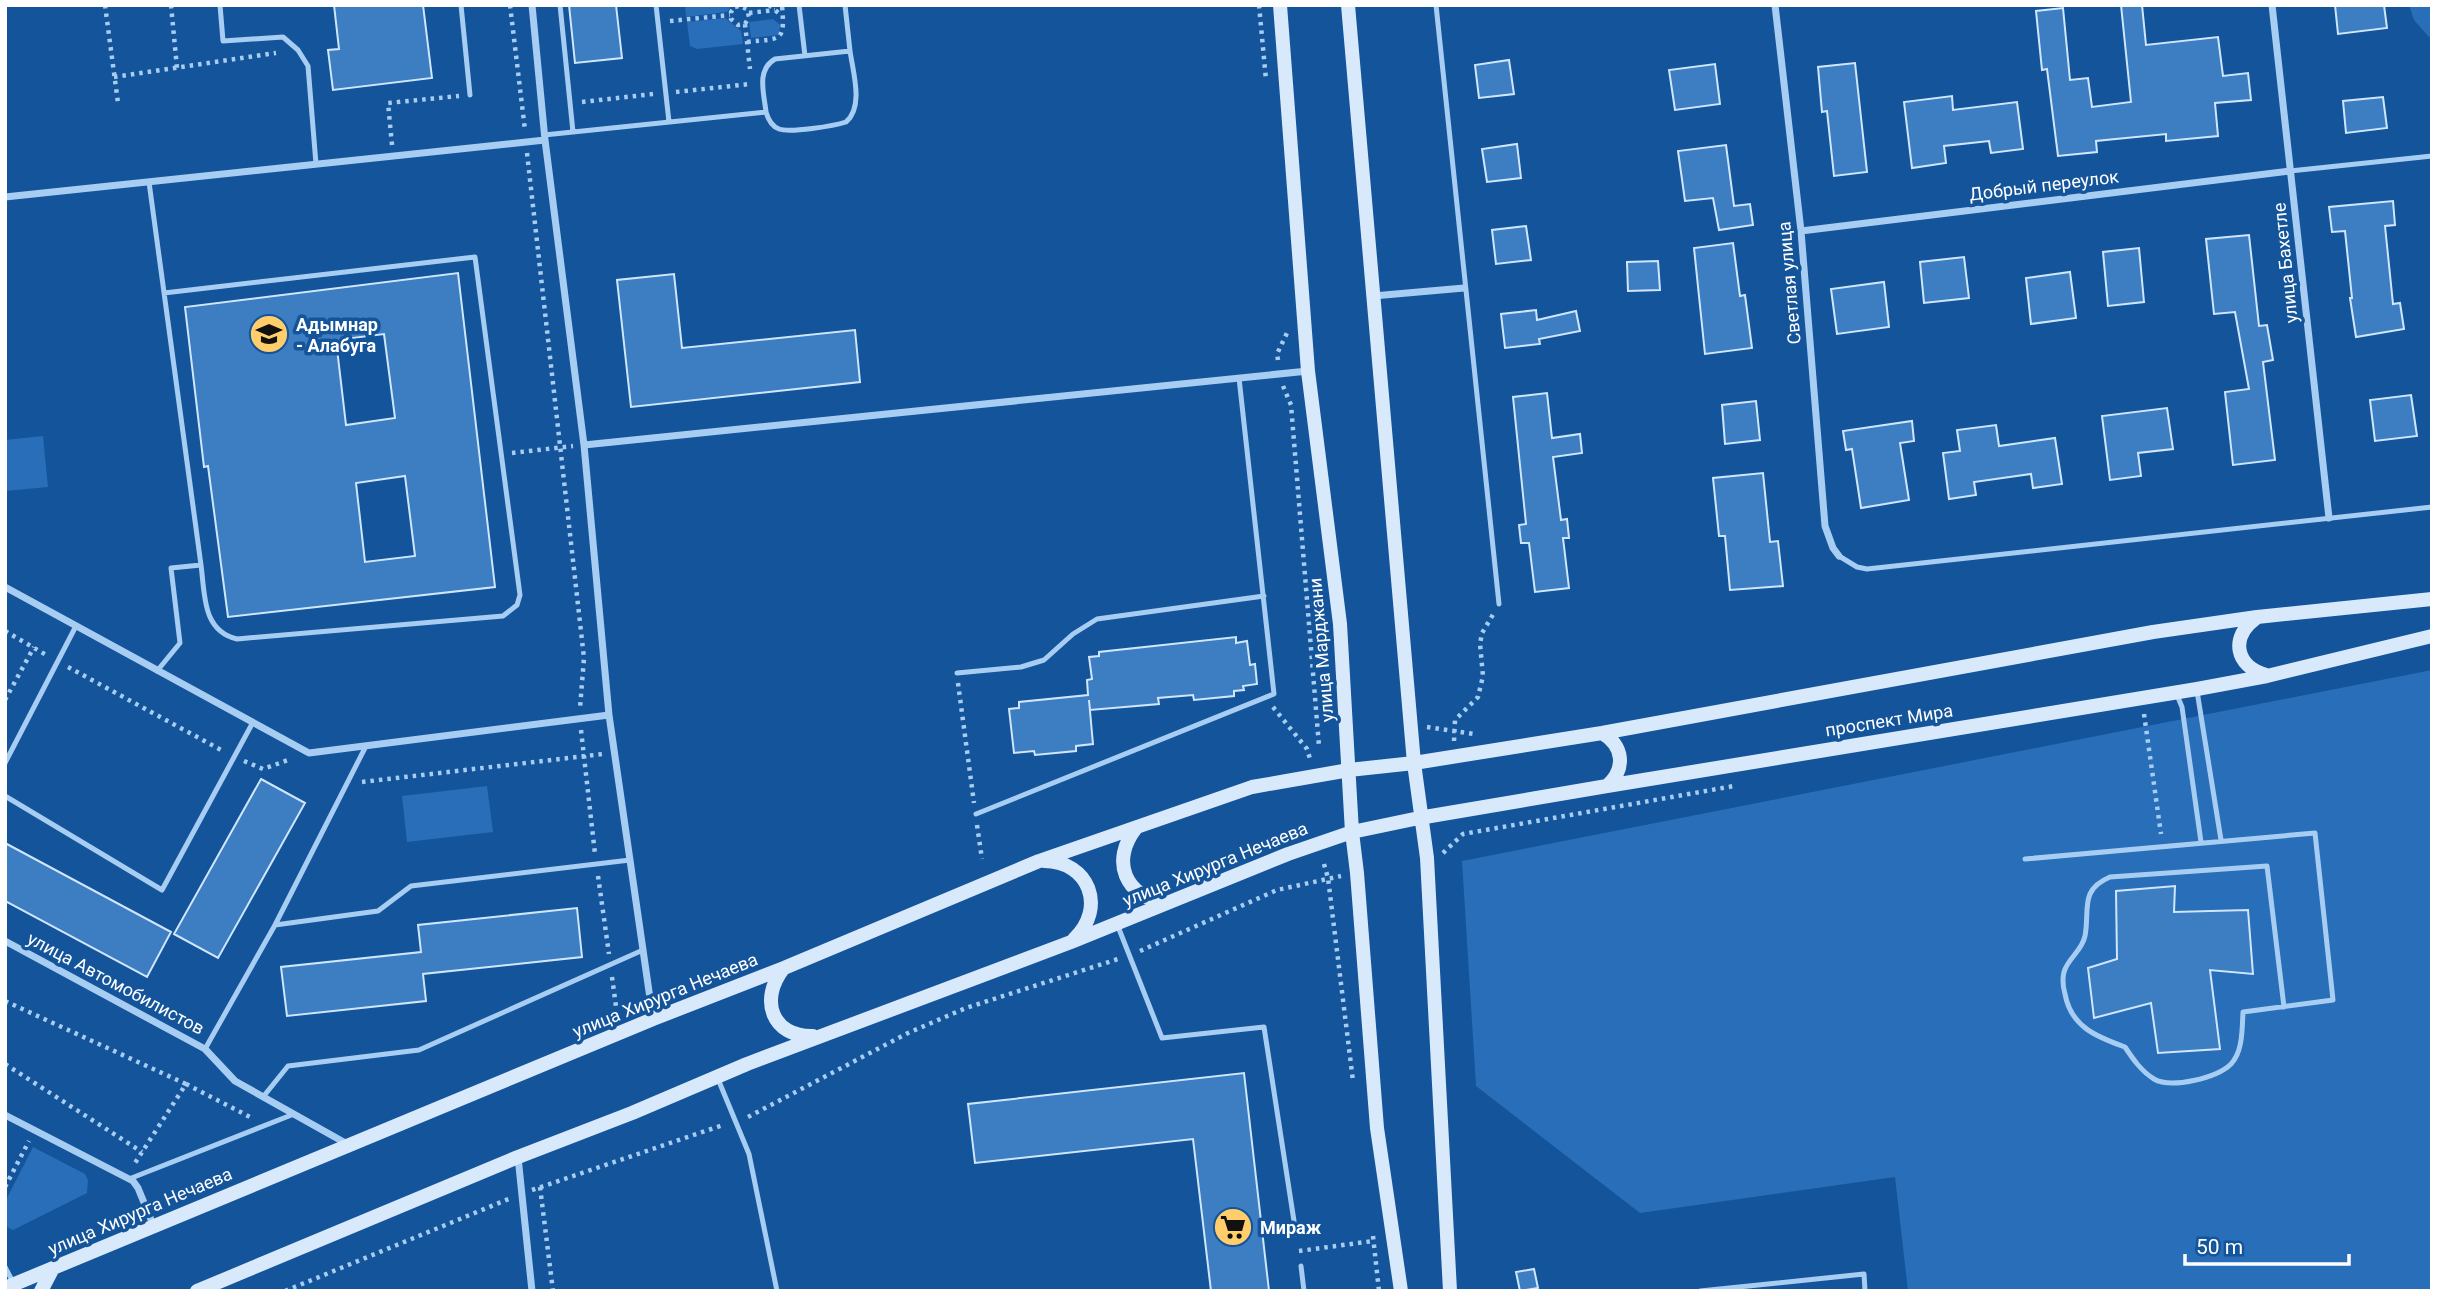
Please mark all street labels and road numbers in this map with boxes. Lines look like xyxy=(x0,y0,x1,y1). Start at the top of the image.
street label: Добрый переулок xyxy=(1968,165,2120,205)
street label: улица Бахетле xyxy=(2268,202,2302,324)
street label: Светлая улица xyxy=(1773,221,1805,345)
street label: улица Марджани xyxy=(1304,577,1338,723)
street label: проспект Мира xyxy=(1824,700,1954,740)
street label: улица Хирурга Нечаева xyxy=(1119,817,1311,911)
street label: улица Автомобилистов xyxy=(24,927,208,1039)
street label: улица Хирурга Нечаева xyxy=(569,948,761,1042)
street label: улица Хирурга Нечаева xyxy=(45,1163,235,1259)

